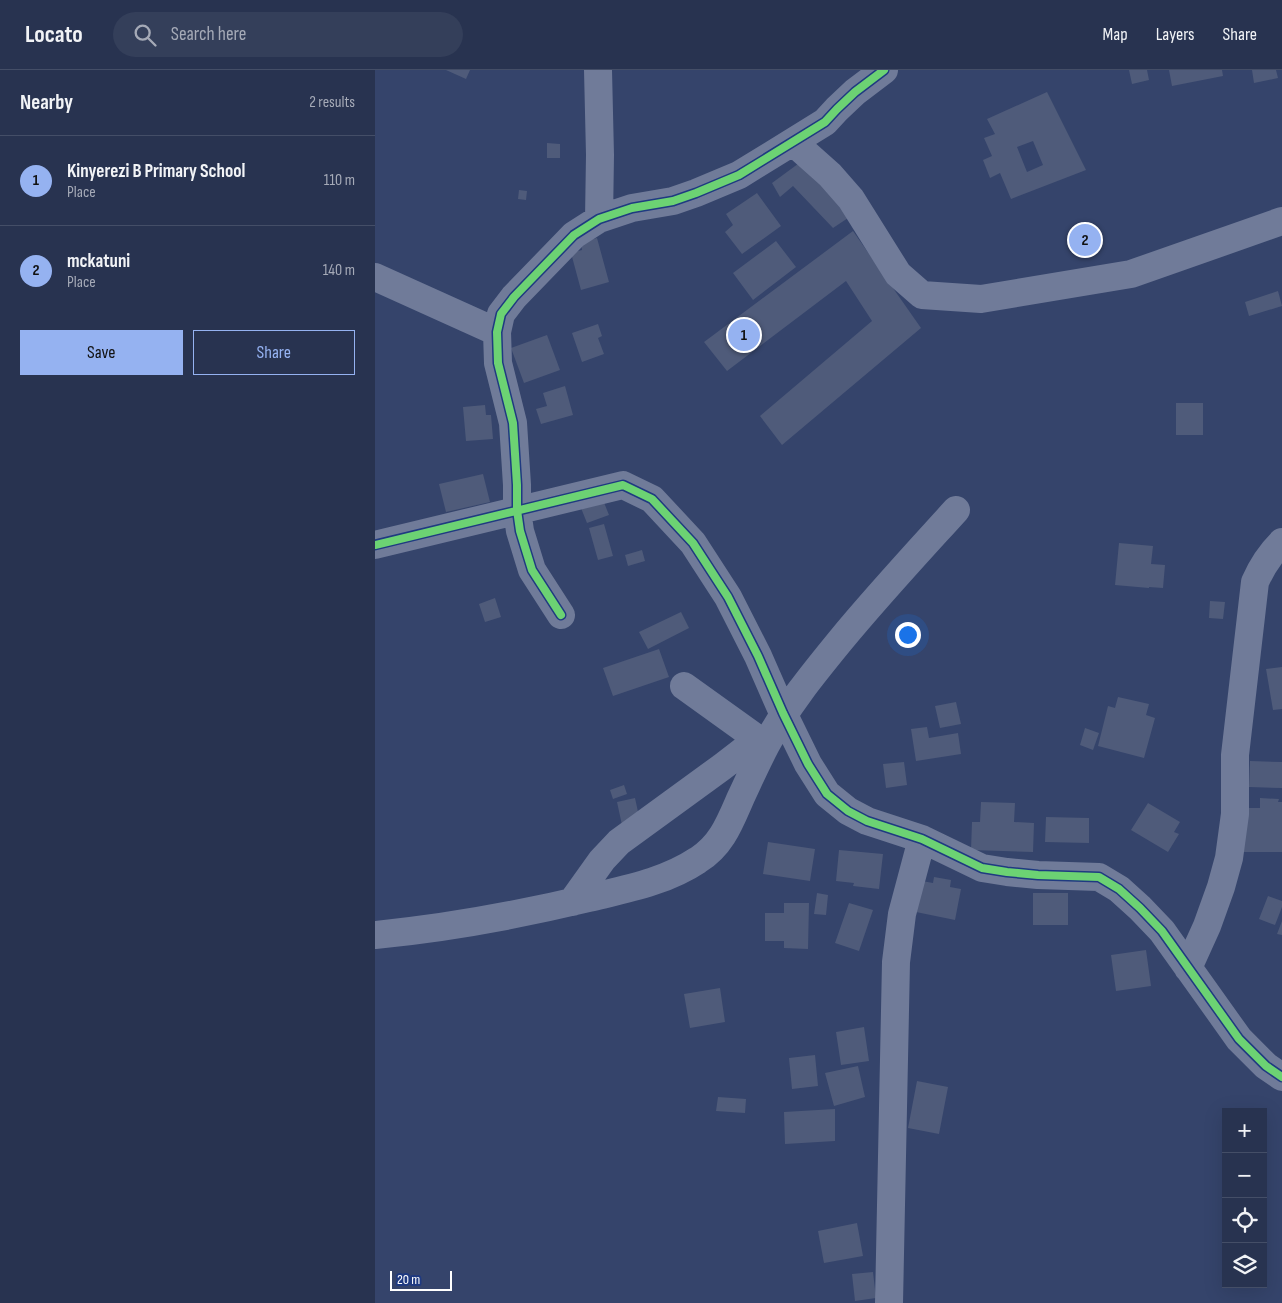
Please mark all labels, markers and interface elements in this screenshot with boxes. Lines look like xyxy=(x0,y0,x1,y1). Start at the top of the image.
search box xyxy=(113,12,463,57)
text: Locato xyxy=(25,20,83,49)
icon: search xyxy=(131,21,159,49)
text: Search here xyxy=(171,23,246,46)
text: Map xyxy=(1103,24,1128,45)
text: Layers xyxy=(1156,24,1195,45)
text: Share xyxy=(1223,24,1257,45)
text: Nearby xyxy=(20,90,73,115)
text: 2 results xyxy=(309,93,355,112)
text: Kinyerezi B Primary School xyxy=(67,160,245,183)
text: 1 xyxy=(33,171,39,190)
text: 110 m xyxy=(324,171,355,190)
text: Place xyxy=(67,183,96,202)
pin: 2 xyxy=(1069,221,1101,259)
text: mckatuni xyxy=(67,250,130,273)
text: 2 xyxy=(32,261,40,280)
text: 140 m xyxy=(323,261,355,280)
text: Place xyxy=(67,273,96,292)
pin: 1 xyxy=(728,316,760,354)
button: Save xyxy=(20,330,183,375)
button: Share xyxy=(193,330,355,375)
your location xyxy=(895,622,921,648)
map controls xyxy=(1222,1108,1267,1288)
button: + xyxy=(1222,1108,1267,1153)
button: − xyxy=(1222,1153,1267,1198)
button: locate xyxy=(1222,1198,1267,1243)
button: layers xyxy=(1222,1243,1267,1288)
scale bar xyxy=(390,1268,453,1291)
text: 20 m xyxy=(397,1271,420,1288)

